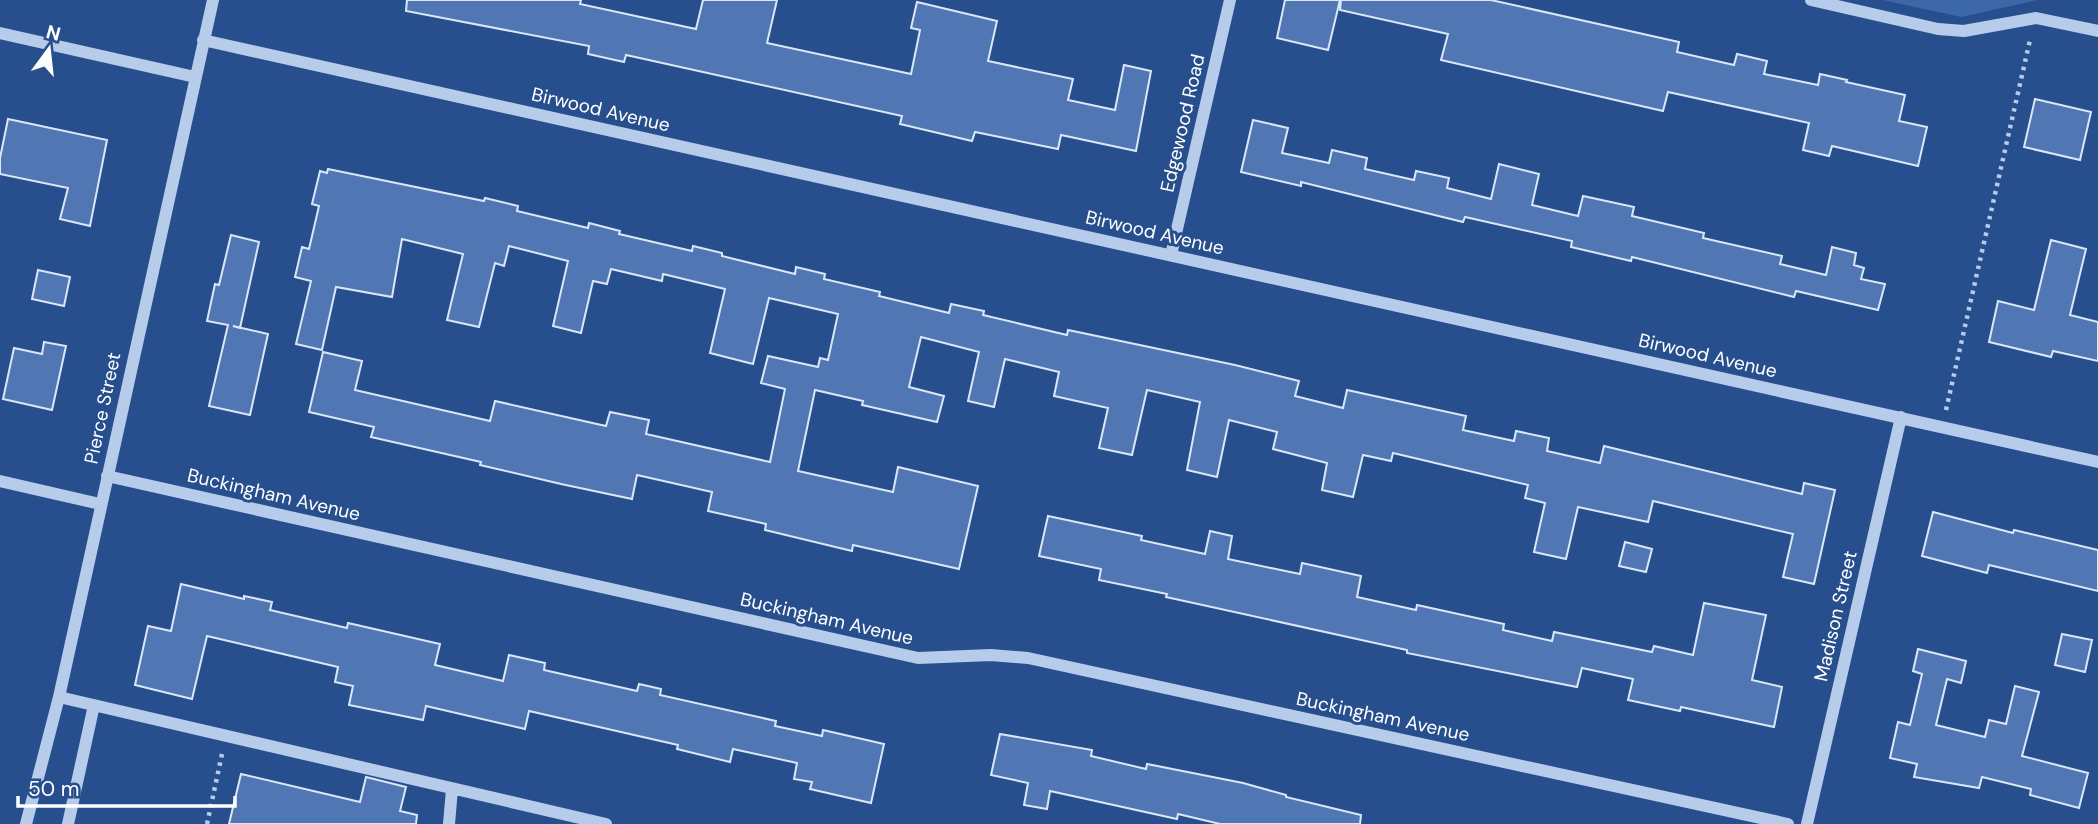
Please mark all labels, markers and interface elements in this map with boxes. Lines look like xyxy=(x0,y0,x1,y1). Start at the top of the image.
north arrow xyxy=(14,14,84,84)
text: N xyxy=(43,19,63,47)
street label: Edgewood Road xyxy=(1154,52,1211,195)
street label: Birwood Avenue xyxy=(529,81,673,138)
street label: Birwood Avenue xyxy=(1083,204,1227,261)
street label: Birwood Avenue xyxy=(1636,327,1780,384)
street label: Pierce Street xyxy=(78,350,127,466)
street label: Buckingham Avenue xyxy=(185,462,363,527)
street label: Madison Street xyxy=(1808,548,1863,684)
street label: Buckingham Avenue xyxy=(738,586,916,651)
street label: Buckingham Avenue xyxy=(1294,686,1472,747)
scale bar xyxy=(18,764,234,808)
text: 50 m xyxy=(28,775,79,803)

